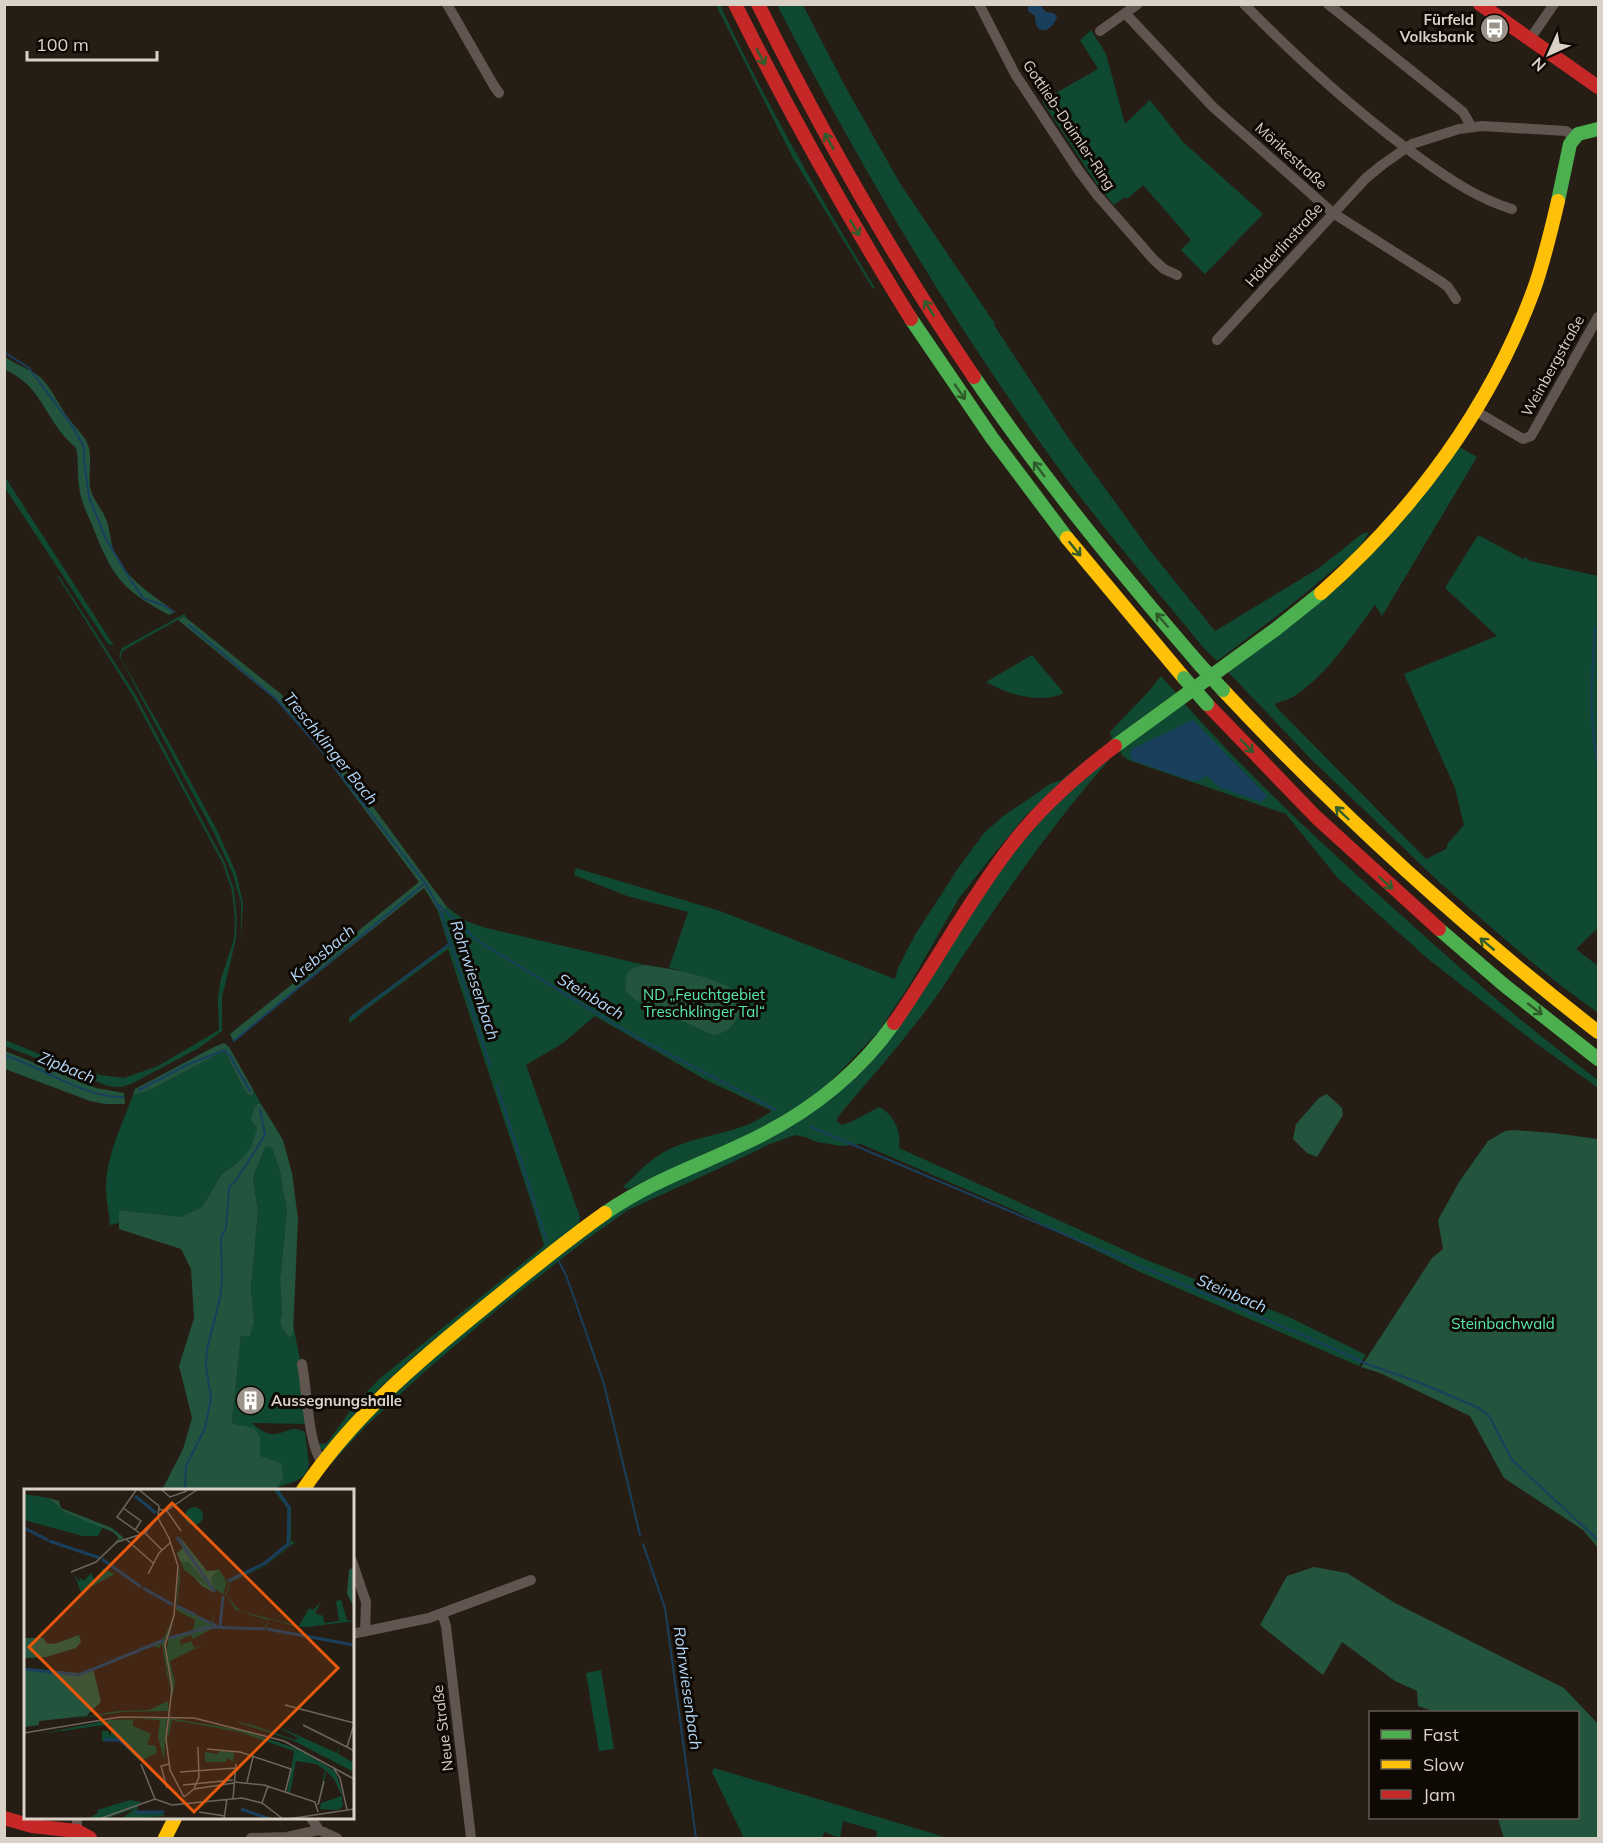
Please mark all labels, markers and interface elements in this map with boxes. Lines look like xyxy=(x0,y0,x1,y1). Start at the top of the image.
place label: Fürfeld Volksbank xyxy=(1399,10,1475,46)
bus stop icon: Fürfeld Volksbank xyxy=(1479,13,1511,45)
scale bar xyxy=(27,24,158,62)
north arrow xyxy=(1519,24,1579,84)
text: 100 m xyxy=(36,33,89,56)
one-way arrow xyxy=(755,48,767,65)
text: N xyxy=(1527,53,1550,76)
street label: Gottlieb-Daimler-Ring xyxy=(1019,56,1120,193)
street label: Mörikestraße xyxy=(1251,118,1331,193)
one-way arrow xyxy=(823,132,834,150)
street label: Hölderlinstraße xyxy=(1241,199,1326,291)
one-way arrow xyxy=(849,219,861,236)
one-way arrow xyxy=(923,300,935,317)
street label: Weinbergstraße xyxy=(1517,312,1588,420)
one-way arrow xyxy=(954,383,966,400)
one-way arrow xyxy=(1033,461,1046,477)
one-way arrow xyxy=(1069,541,1082,557)
one-way arrow xyxy=(1155,613,1169,629)
water label: Treschklinger Bach xyxy=(279,688,383,808)
one-way arrow xyxy=(1240,739,1255,754)
one-way arrow xyxy=(1335,806,1350,821)
one-way arrow xyxy=(1379,876,1394,890)
water label: Rohrwiesenbach xyxy=(446,918,504,1042)
water label: Krebsbach xyxy=(285,920,359,986)
one-way arrow xyxy=(1480,937,1495,951)
water label: Steinbach xyxy=(554,968,628,1024)
park label: ND „Feuchtgebiet Treschklinger Tal“ xyxy=(643,985,765,1021)
one-way arrow xyxy=(1526,1003,1542,1016)
water label: Zipbach xyxy=(36,1047,98,1087)
water label: Steinbach xyxy=(1194,1269,1270,1317)
park label: Steinbachwald xyxy=(1451,1314,1555,1333)
building icon: Aussegnungshalle xyxy=(234,1385,266,1417)
place label: Aussegnungshalle xyxy=(271,1391,402,1410)
inset map xyxy=(24,1489,354,1819)
water label: Rohrwiesenbach xyxy=(669,1625,707,1751)
street label: Neue Straße xyxy=(428,1684,457,1772)
legend xyxy=(1369,1711,1579,1819)
text: Fast xyxy=(1423,1723,1459,1746)
text: Slow xyxy=(1423,1753,1465,1776)
text: Jam xyxy=(1423,1783,1456,1806)

